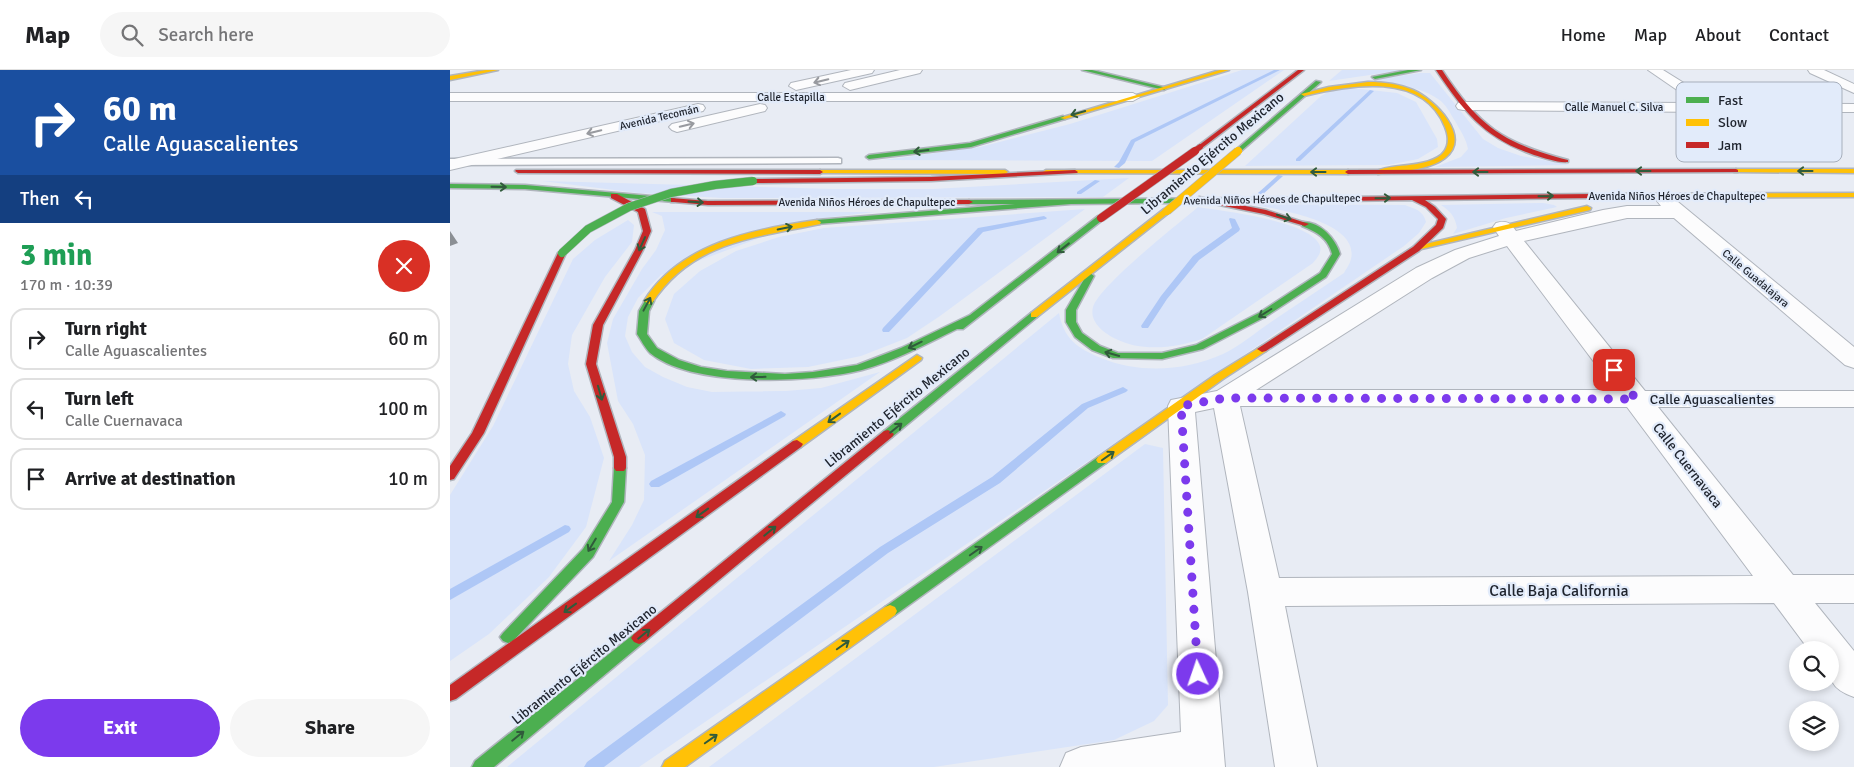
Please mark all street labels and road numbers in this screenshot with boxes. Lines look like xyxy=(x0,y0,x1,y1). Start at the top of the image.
street label: Libramiento Ejército Mexicano xyxy=(1137,88,1287,218)
street label: Calle Estapilla xyxy=(757,91,825,104)
street label: Calle Manuel C. Silva xyxy=(1565,101,1664,114)
street label: Avenida Tecomán xyxy=(618,102,700,133)
street label: Avenida Niños Héroes de Chapultepec xyxy=(1589,190,1766,203)
street label: Avenida Niños Héroes de Chapultepec xyxy=(1183,191,1361,208)
street label: Avenida Niños Héroes de Chapultepec xyxy=(779,196,956,209)
street label: Calle Guadalajara xyxy=(1720,247,1792,310)
street label: Libramiento Ejército Mexicano xyxy=(821,344,973,471)
street label: Calle Aguascalientes xyxy=(1650,391,1774,408)
street label: Calle Cuernavaca xyxy=(1649,419,1726,511)
street label: Calle Baja California xyxy=(1489,581,1629,601)
street label: Libramiento Ejército Mexicano xyxy=(508,601,660,728)

